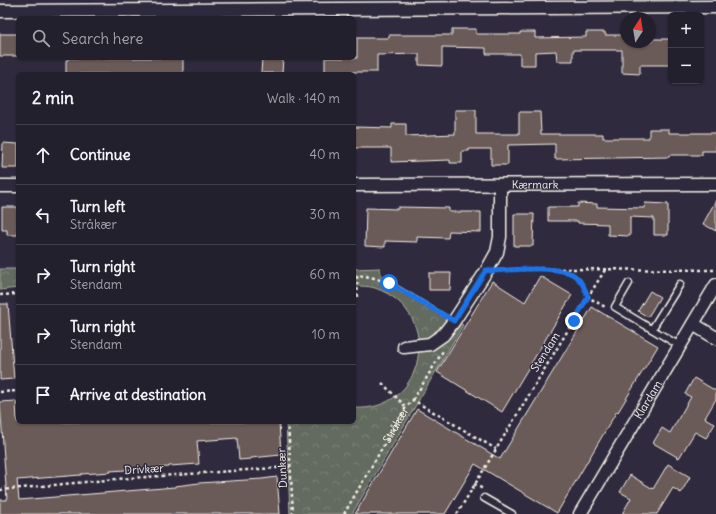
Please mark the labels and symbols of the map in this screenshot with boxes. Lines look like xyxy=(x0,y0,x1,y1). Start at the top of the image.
north arrow xyxy=(620,12,656,48)
street label: Kærmark xyxy=(512,177,559,192)
route start xyxy=(380,274,398,292)
route end xyxy=(565,312,583,330)
street label: Stendam xyxy=(527,329,563,374)
street label: Klardam xyxy=(631,378,665,421)
street label: Stråkær xyxy=(380,404,412,446)
street label: Dunkær xyxy=(274,447,290,488)
street label: Drivkær xyxy=(124,461,165,477)

